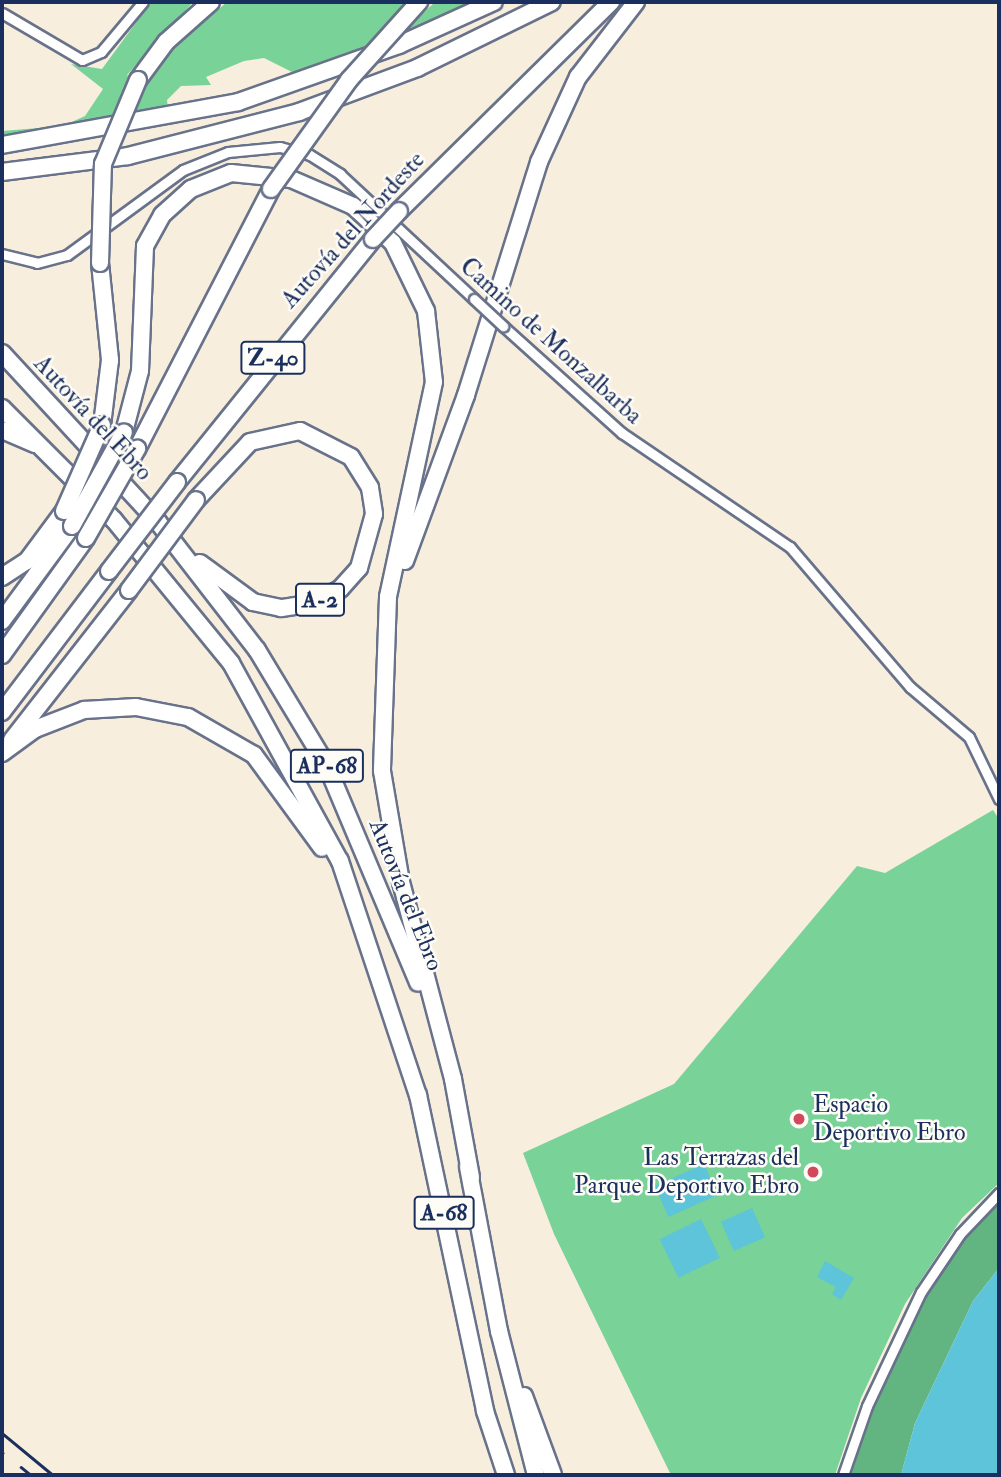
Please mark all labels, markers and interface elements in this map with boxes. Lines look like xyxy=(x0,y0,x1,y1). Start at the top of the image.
street label: Autovía del Nordeste xyxy=(275,146,431,314)
street label: Camino de Monzalbarba xyxy=(454,252,648,430)
road number: Z-40 xyxy=(240,338,306,378)
street label: Autovía del Ebro xyxy=(28,349,158,487)
road number: A-2 xyxy=(294,580,346,620)
road number: AP-68 xyxy=(288,746,366,786)
street label: Autovía del Ebro xyxy=(363,815,449,975)
place label: Espacio Deportivo Ebro xyxy=(813,1091,965,1147)
marker: Espacio Deportivo Ebro xyxy=(791,1111,807,1127)
place label: Las Terrazas del Parque Deportivo Ebro xyxy=(574,1144,799,1200)
marker: Las Terrazas del Parque Deportivo Ebro xyxy=(805,1164,821,1180)
road number: A-68 xyxy=(412,1194,476,1232)

